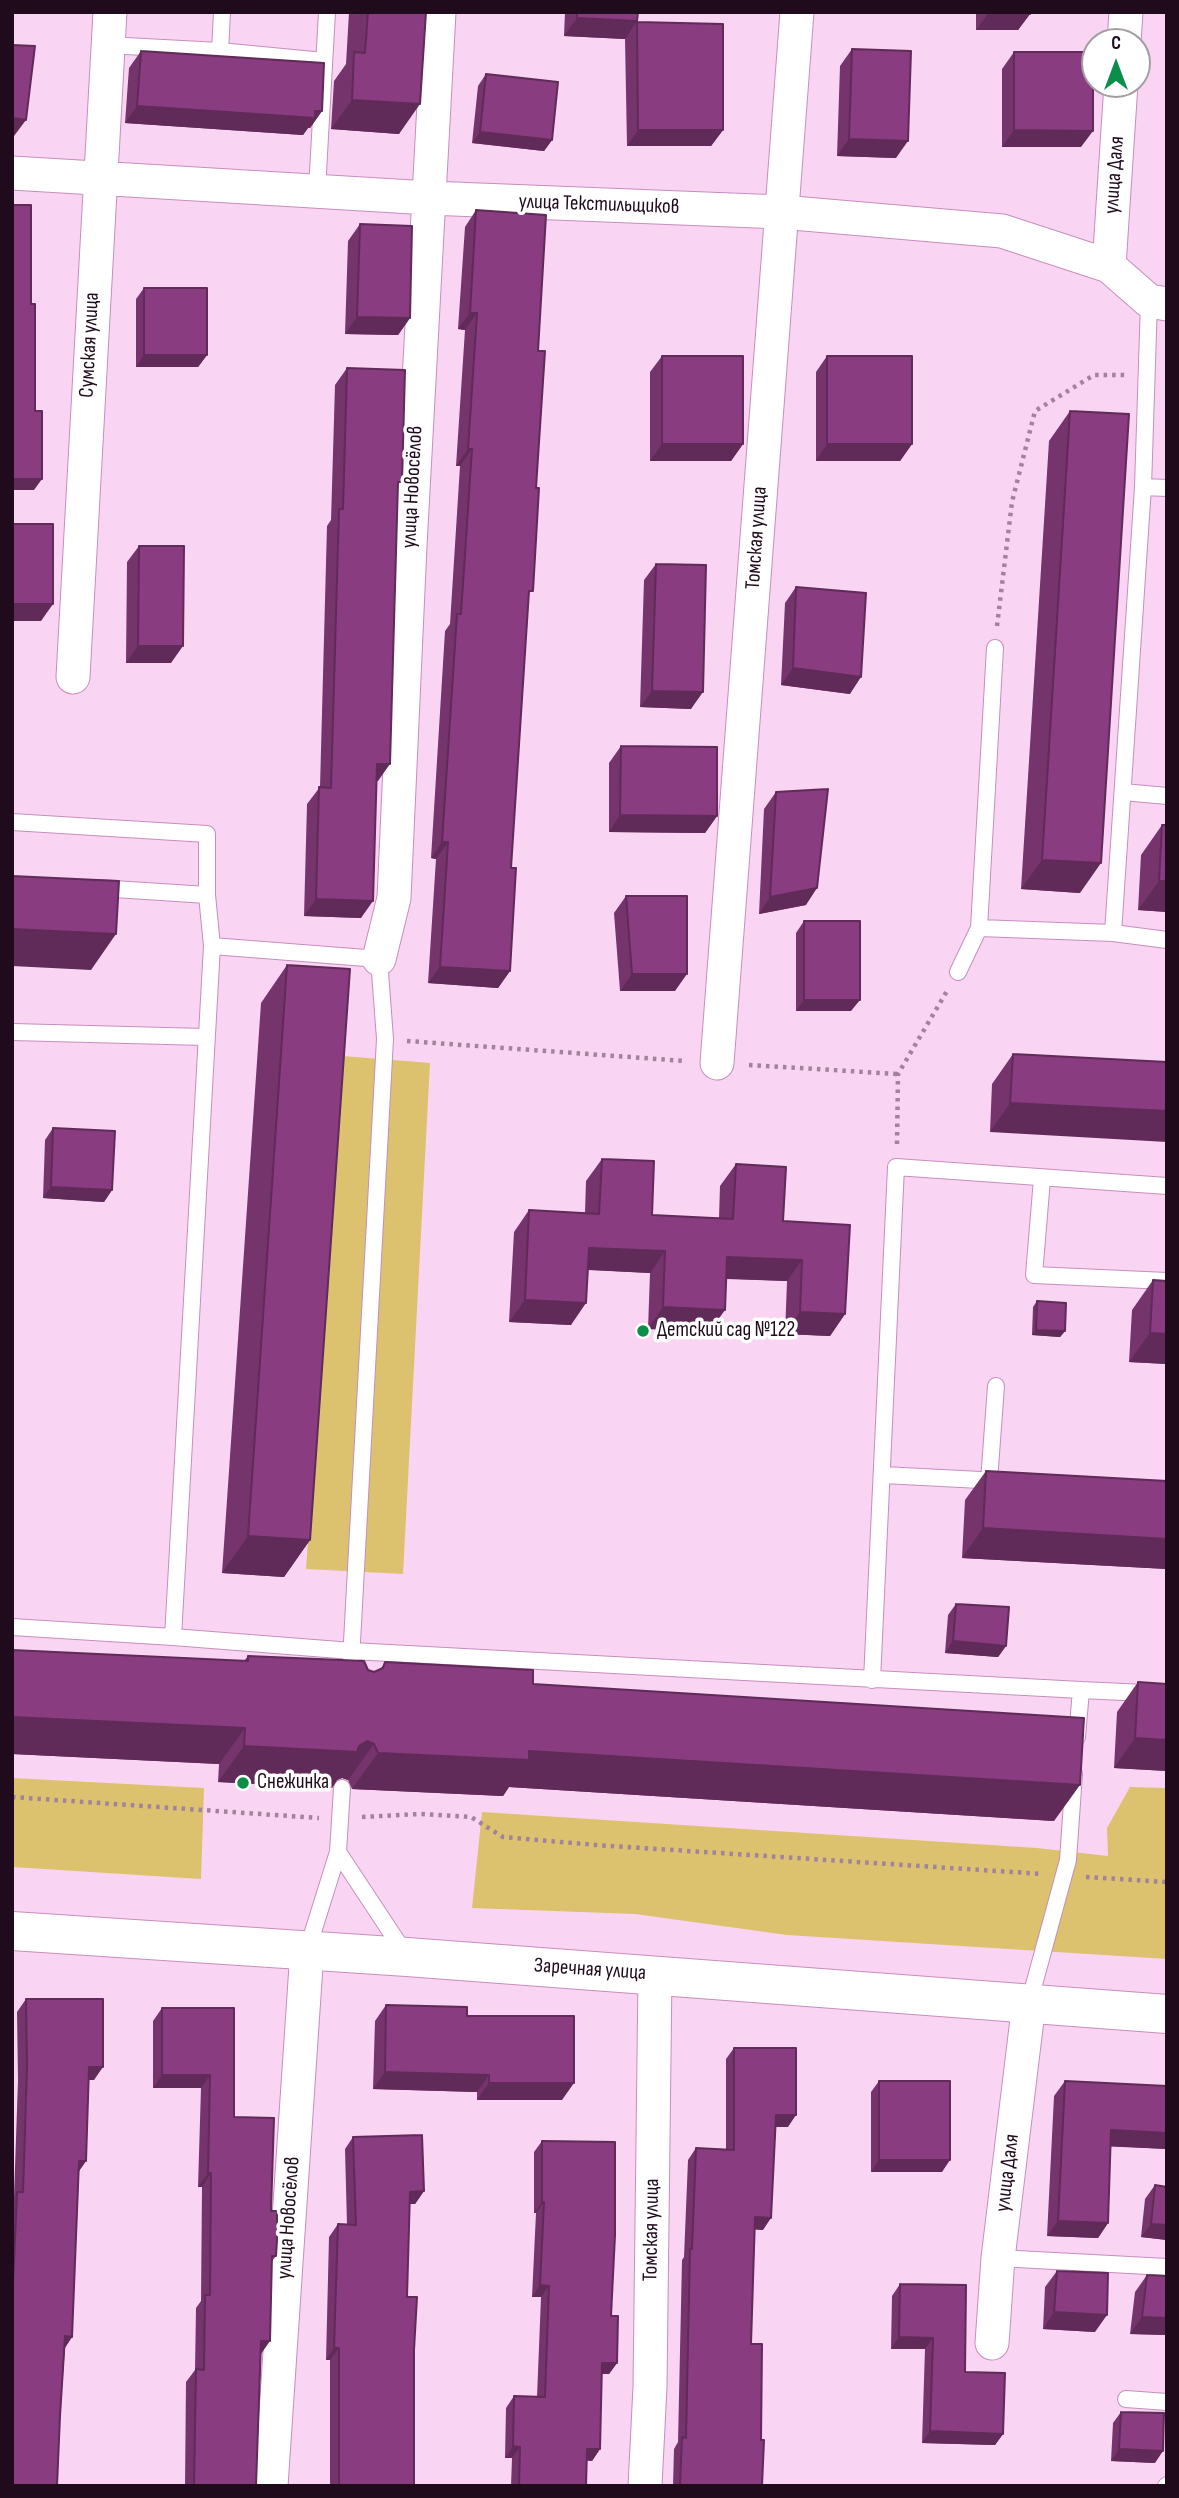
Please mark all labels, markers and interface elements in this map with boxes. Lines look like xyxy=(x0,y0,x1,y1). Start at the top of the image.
north arrow xyxy=(1081,28,1151,98)
text: С xyxy=(1111,32,1121,55)
street label: улица Даля xyxy=(1100,135,1130,215)
street label: улица Текстильщиков xyxy=(518,190,680,220)
street label: Сумская улица xyxy=(75,292,105,398)
street label: улица Новосёлов xyxy=(397,425,429,549)
street label: Томская улица xyxy=(741,486,773,590)
place label: Детский сад №122 xyxy=(657,1318,795,1344)
marker: Детский сад №122 xyxy=(635,1323,651,1339)
place label: Снежинка xyxy=(257,1770,329,1796)
marker: Снежинка xyxy=(235,1775,251,1791)
street label: Заречная улица xyxy=(533,1954,647,1986)
street label: улица Даля xyxy=(991,2133,1025,2213)
street label: улица Новосёлов xyxy=(272,2156,306,2280)
street label: Томская улица xyxy=(639,2178,665,2282)

